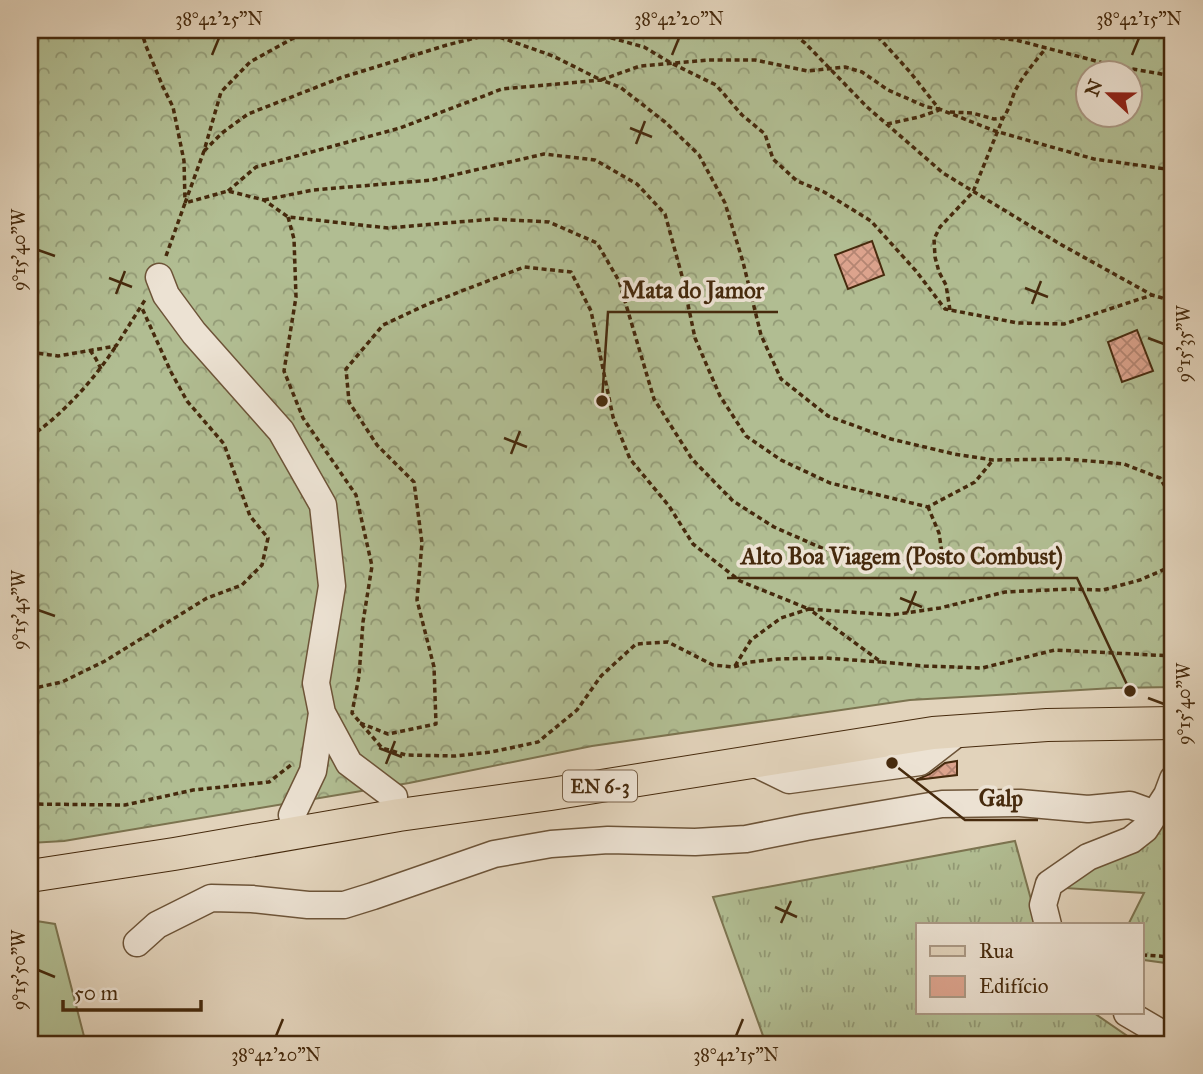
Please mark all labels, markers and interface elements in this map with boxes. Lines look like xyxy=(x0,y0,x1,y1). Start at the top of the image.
text: 38°42'25"N xyxy=(175,8,263,30)
text: 38°42'20"N xyxy=(634,8,724,30)
text: 38°42'15"N xyxy=(1096,8,1182,30)
north arrow xyxy=(1074,60,1144,130)
text: N xyxy=(1080,76,1107,100)
text: 9°15'40"W xyxy=(8,208,30,291)
callout: Mata do Jamor xyxy=(608,268,778,312)
text: Mata do Jamor xyxy=(622,276,765,305)
text: 9°15'35"W xyxy=(1173,305,1195,383)
callout: Alto Boa Viagem (Posto Combust) xyxy=(727,534,1077,578)
text: Alto Boa Viagem (Posto Combust) xyxy=(739,542,1063,571)
text: 9°15'45"W xyxy=(8,569,30,650)
text: 9°15'40"W xyxy=(1173,662,1195,745)
road number: EN 6-3 xyxy=(563,771,637,802)
callout: Galp xyxy=(965,776,1038,820)
text: Galp xyxy=(979,784,1024,813)
legend xyxy=(916,923,1144,1014)
text: 9°15'50"W xyxy=(8,929,30,1010)
text: Rua xyxy=(979,938,1014,964)
scale bar xyxy=(63,969,201,1013)
text: Edifício xyxy=(979,973,1049,999)
text: 50 m xyxy=(74,980,119,1006)
text: 38°42'20"N xyxy=(231,1044,321,1066)
text: 38°42'15"N xyxy=(693,1044,779,1066)

